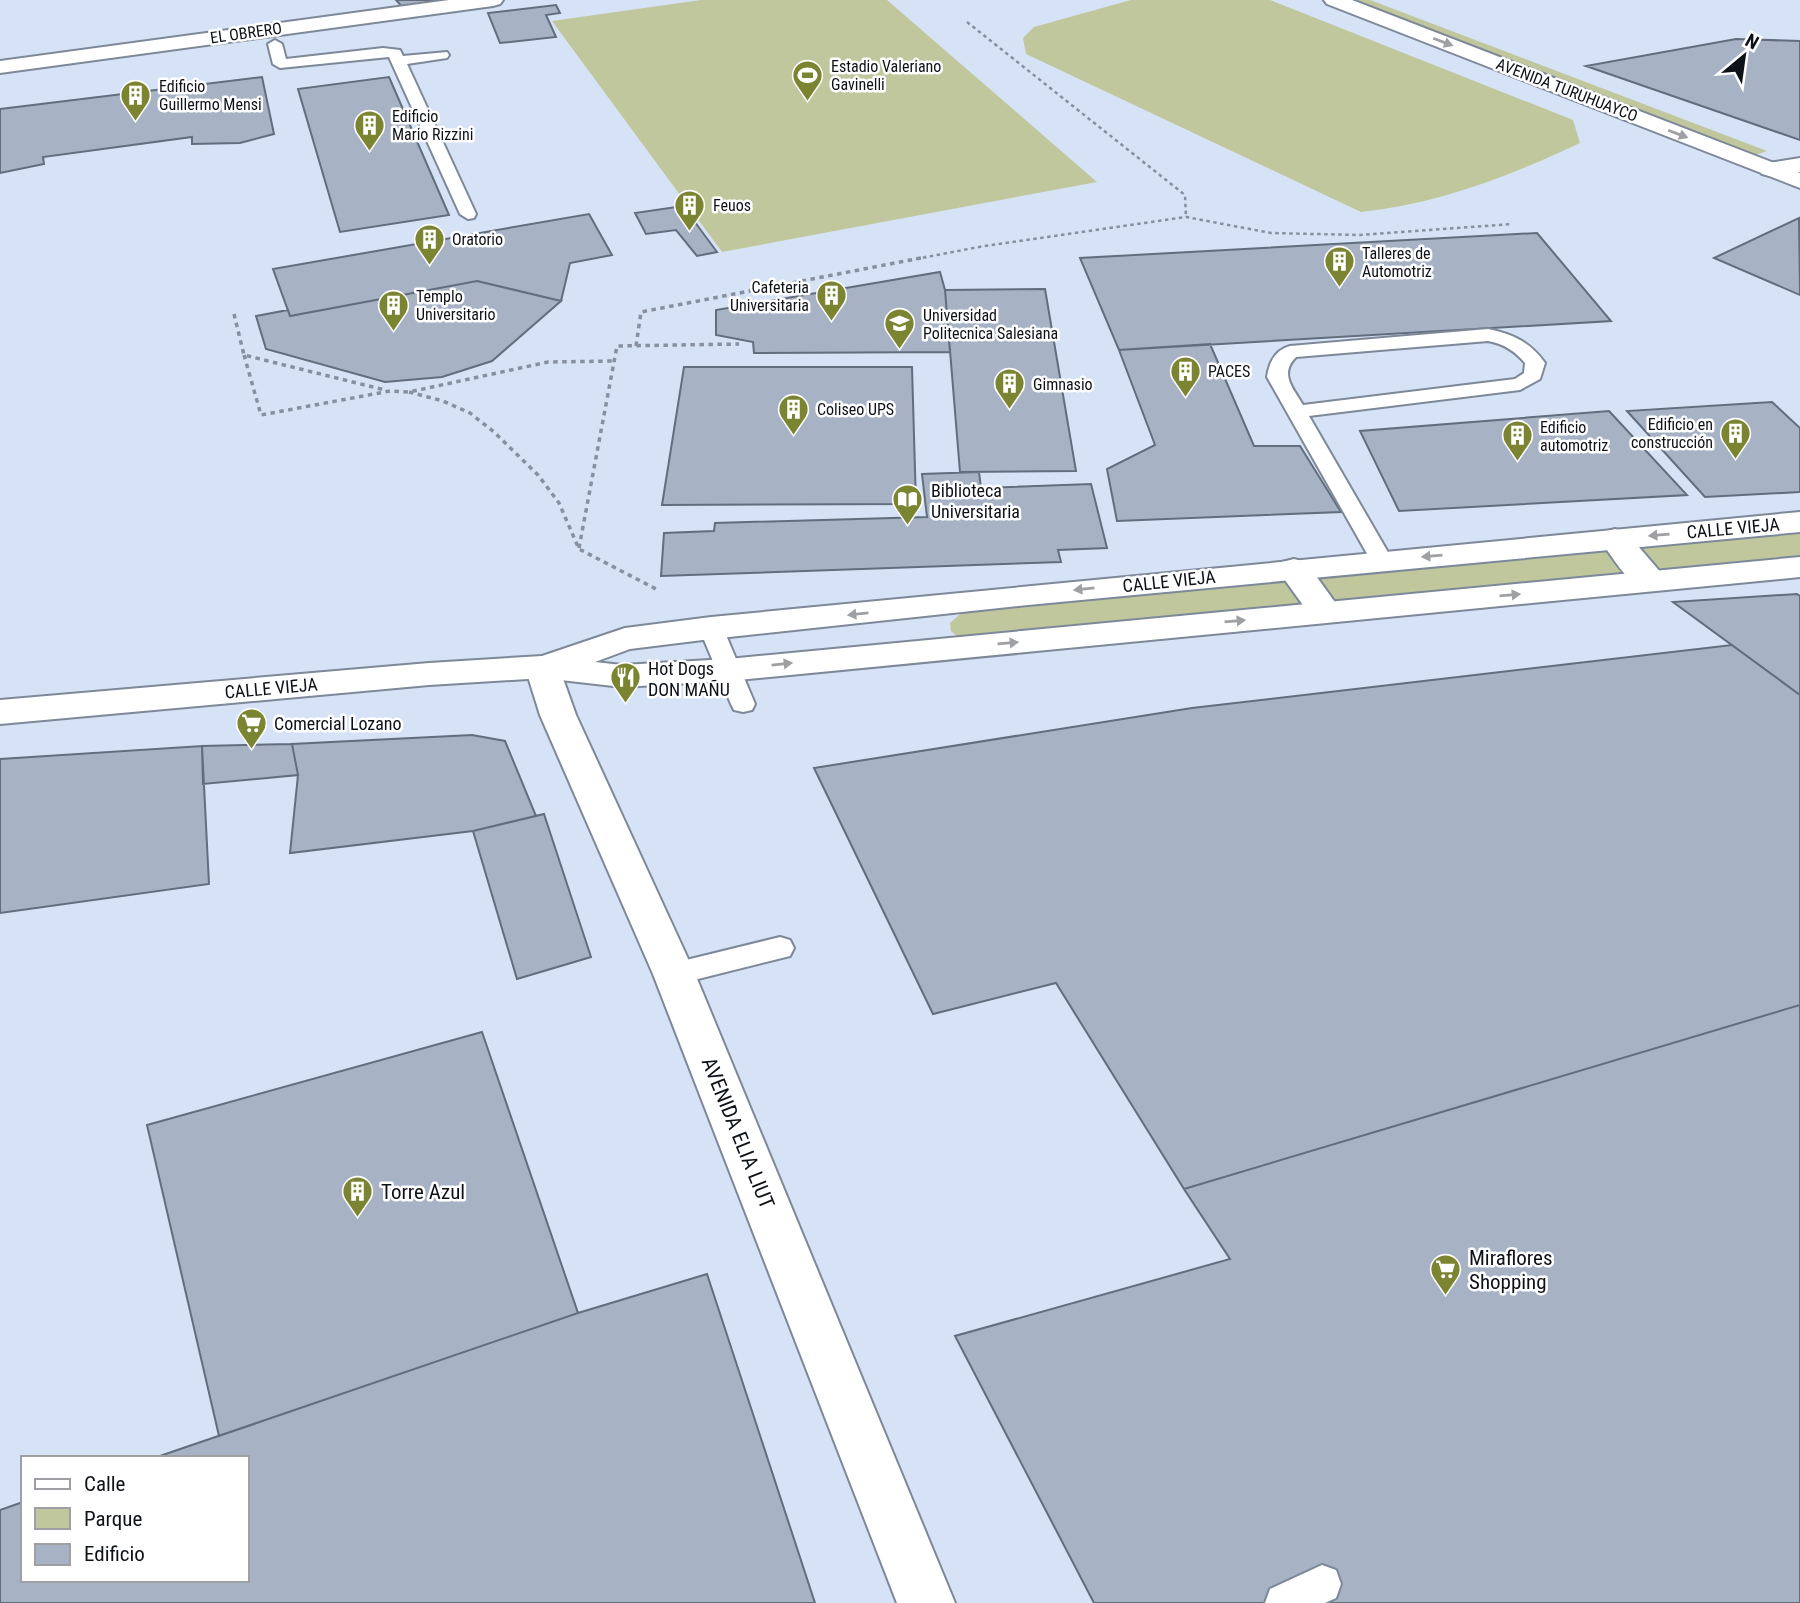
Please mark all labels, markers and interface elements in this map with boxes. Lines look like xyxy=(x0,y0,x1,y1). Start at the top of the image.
street label: EL OBRERO xyxy=(209,19,283,47)
north arrow xyxy=(1709,21,1779,91)
text: N xyxy=(1741,29,1763,54)
one-way arrow xyxy=(1433,37,1454,48)
street label: AVENIDA TURUHUAYCO xyxy=(1494,54,1640,126)
place label: Estadio Valeriano Gavinelli xyxy=(831,57,941,94)
sports icon: Estadio Valeriano Gavinelli xyxy=(791,58,825,102)
place label: Edificio Guillermo Mensi xyxy=(159,77,262,114)
building icon: Edificio Guillermo Mensi xyxy=(119,78,153,122)
place label: Edificio Mario Rizzini xyxy=(392,107,473,144)
building icon: Edificio Mario Rizzini xyxy=(352,108,386,152)
one-way arrow xyxy=(1668,128,1689,139)
building icon: Feuos xyxy=(673,188,707,232)
place label: Feuos xyxy=(713,196,751,215)
building icon: Oratorio xyxy=(412,222,446,266)
place label: Oratorio xyxy=(452,230,503,249)
place label: Talleres de Automotriz xyxy=(1362,244,1432,281)
building icon: Talleres de Automotriz xyxy=(1322,245,1356,289)
place label: Cafeteria Universitaria xyxy=(730,278,809,315)
building icon: Cafeteria Universitaria xyxy=(815,279,849,323)
place label: Templo Universitario xyxy=(416,287,495,324)
building icon: Templo Universitario xyxy=(376,288,410,332)
place label: Universidad Politecnica Salesiana xyxy=(923,306,1058,343)
school or university icon: Universidad Politecnica Salesiana xyxy=(883,307,917,351)
building icon: PACES xyxy=(1168,354,1202,398)
place label: PACES xyxy=(1208,362,1250,381)
building icon: Gimnasio xyxy=(993,367,1027,411)
place label: Gimnasio xyxy=(1033,375,1093,394)
building icon: Coliseo UPS xyxy=(777,392,811,436)
place label: Coliseo UPS xyxy=(817,400,894,419)
place label: Edificio en construcción xyxy=(1631,415,1713,452)
building icon: Edificio en construcción xyxy=(1719,416,1753,460)
place label: Edificio automotriz xyxy=(1540,418,1608,455)
building icon: Edificio automotriz xyxy=(1500,419,1534,463)
place label: Biblioteca Universitaria xyxy=(931,480,1020,522)
library icon: Biblioteca Universitaria xyxy=(891,483,925,527)
street label: CALLE VIEJA xyxy=(1686,513,1781,543)
one-way arrow xyxy=(1648,530,1670,541)
one-way arrow xyxy=(1421,551,1443,562)
street label: CALLE VIEJA xyxy=(1122,566,1217,596)
one-way arrow xyxy=(1073,584,1095,595)
one-way arrow xyxy=(1499,589,1521,600)
one-way arrow xyxy=(847,609,869,620)
one-way arrow xyxy=(1224,615,1246,626)
one-way arrow xyxy=(997,637,1019,648)
place label: Hot Dogs DON MAÑU xyxy=(648,658,730,700)
one-way arrow xyxy=(771,659,793,670)
restaurant icon: Hot Dogs DON MAÑU xyxy=(608,661,642,705)
street label: CALLE VIEJA xyxy=(224,673,319,703)
supermarket icon: Comercial Lozano xyxy=(234,706,268,750)
place label: Comercial Lozano xyxy=(274,713,402,734)
street label: AVENIDA ELIA LIUT xyxy=(697,1054,779,1212)
building icon: Torre Azul xyxy=(341,1175,375,1219)
place label: Torre Azul xyxy=(381,1180,465,1204)
place label: Miraflores Shopping xyxy=(1469,1246,1553,1294)
supermarket icon: Miraflores Shopping xyxy=(1429,1253,1463,1297)
legend xyxy=(21,1456,248,1582)
text: Calle xyxy=(84,1472,126,1496)
text: Parque xyxy=(84,1507,142,1531)
text: Edificio xyxy=(84,1542,145,1566)

